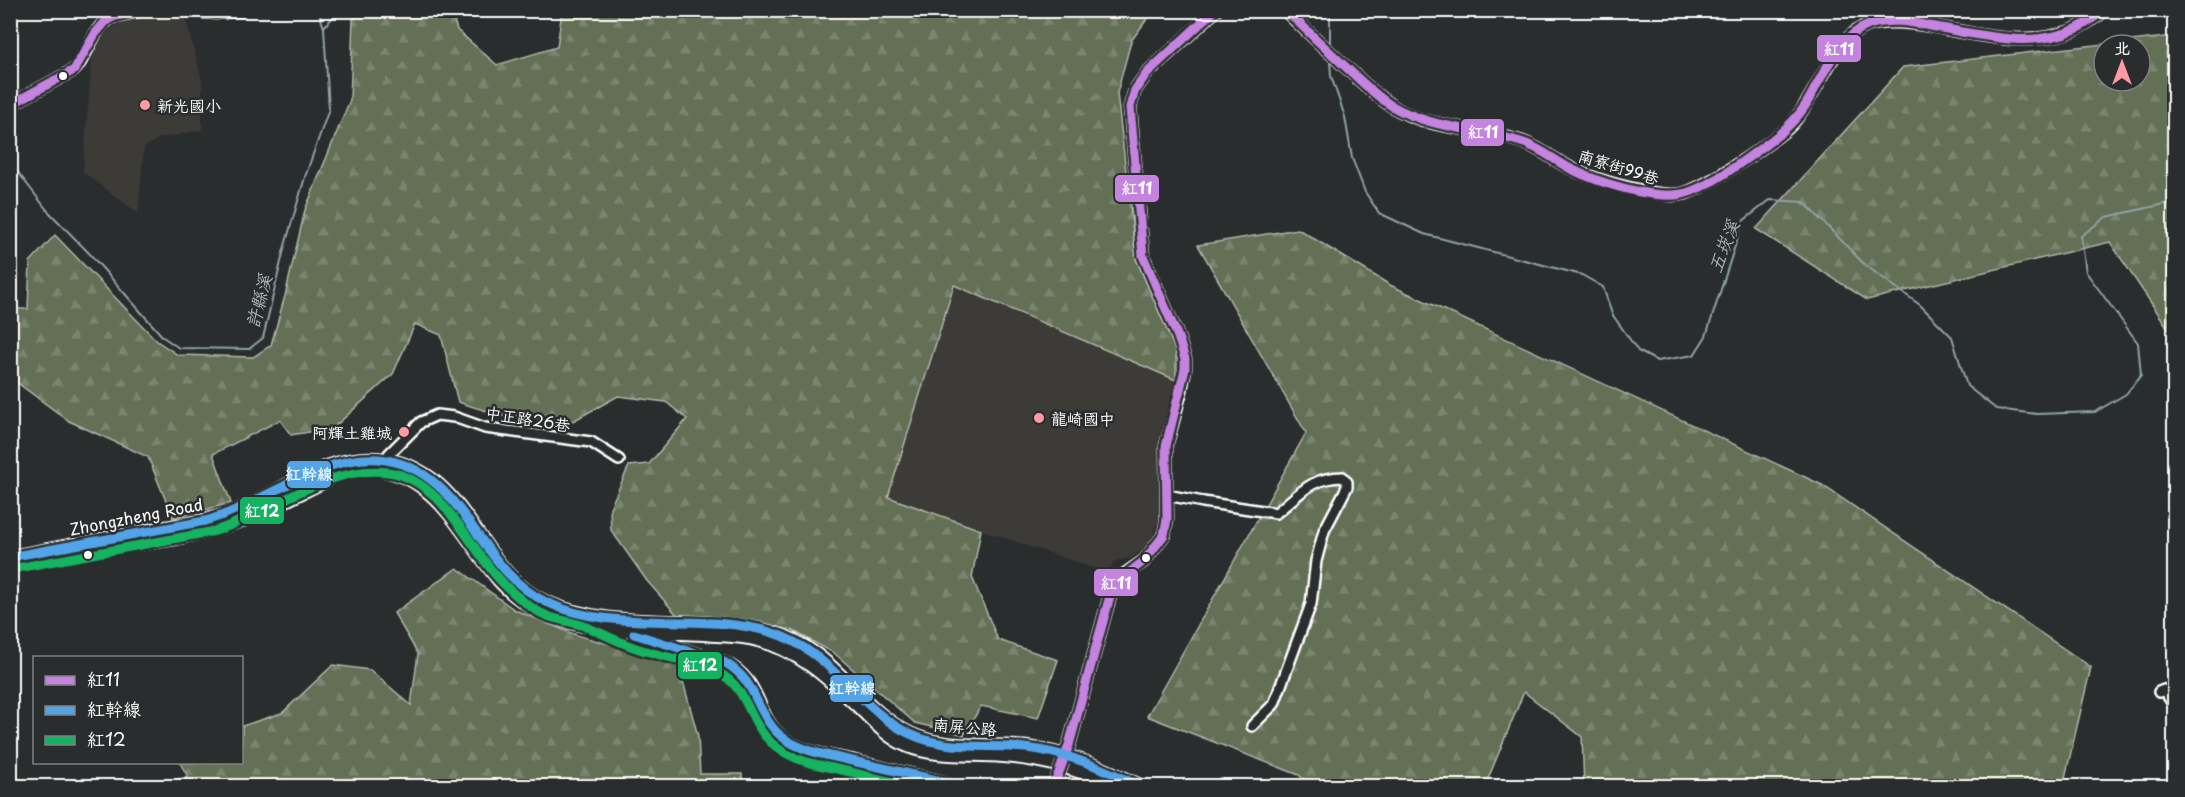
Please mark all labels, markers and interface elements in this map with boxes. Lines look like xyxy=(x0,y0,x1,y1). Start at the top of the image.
north arrow xyxy=(2092,33,2152,93)
line badge: 紅11 xyxy=(1816,34,1862,63)
text: 北 xyxy=(2114,35,2130,59)
text: 紅11 xyxy=(1824,36,1854,60)
unlabelled marker xyxy=(57,70,69,82)
place label: 新光國小 xyxy=(157,93,221,117)
marker: 新光國小 xyxy=(138,98,152,112)
line badge: 紅11 xyxy=(1460,118,1505,147)
text: 紅11 xyxy=(1468,119,1498,143)
street label: 南寮街99巷 xyxy=(1576,142,1662,190)
line badge: 紅11 xyxy=(1114,174,1160,203)
text: 紅11 xyxy=(1122,175,1152,199)
water label: 五崁溪 xyxy=(1701,215,1746,276)
water label: 許縣溪 xyxy=(238,271,278,330)
street label: 中正路26巷 xyxy=(484,399,572,437)
place label: 龍崎國中 xyxy=(1051,406,1115,430)
marker: 龍崎國中 xyxy=(1032,411,1046,425)
place label: 阿輝土雞城 xyxy=(312,420,392,444)
marker: 阿輝土雞城 xyxy=(397,425,411,439)
line badge: 紅幹線 xyxy=(286,460,332,489)
text: 紅幹線 xyxy=(285,461,333,485)
street label: Zhongzheng Road xyxy=(67,491,205,541)
line badge: 紅12 xyxy=(239,496,285,525)
text: 紅12 xyxy=(245,498,279,522)
unlabelled marker xyxy=(82,549,94,561)
unlabelled marker xyxy=(1140,552,1152,564)
line badge: 紅11 xyxy=(1093,568,1139,597)
text: 紅11 xyxy=(1101,570,1131,594)
line badge: 紅12 xyxy=(677,651,723,680)
text: 紅12 xyxy=(683,652,717,676)
legend xyxy=(33,656,243,764)
text: 紅11 xyxy=(87,665,120,692)
line badge: 紅幹線 xyxy=(829,674,874,703)
text: 紅幹線 xyxy=(828,675,876,699)
text: 紅幹線 xyxy=(87,695,141,722)
street label: 南屏公路 xyxy=(932,711,998,741)
text: 紅12 xyxy=(87,725,126,752)

